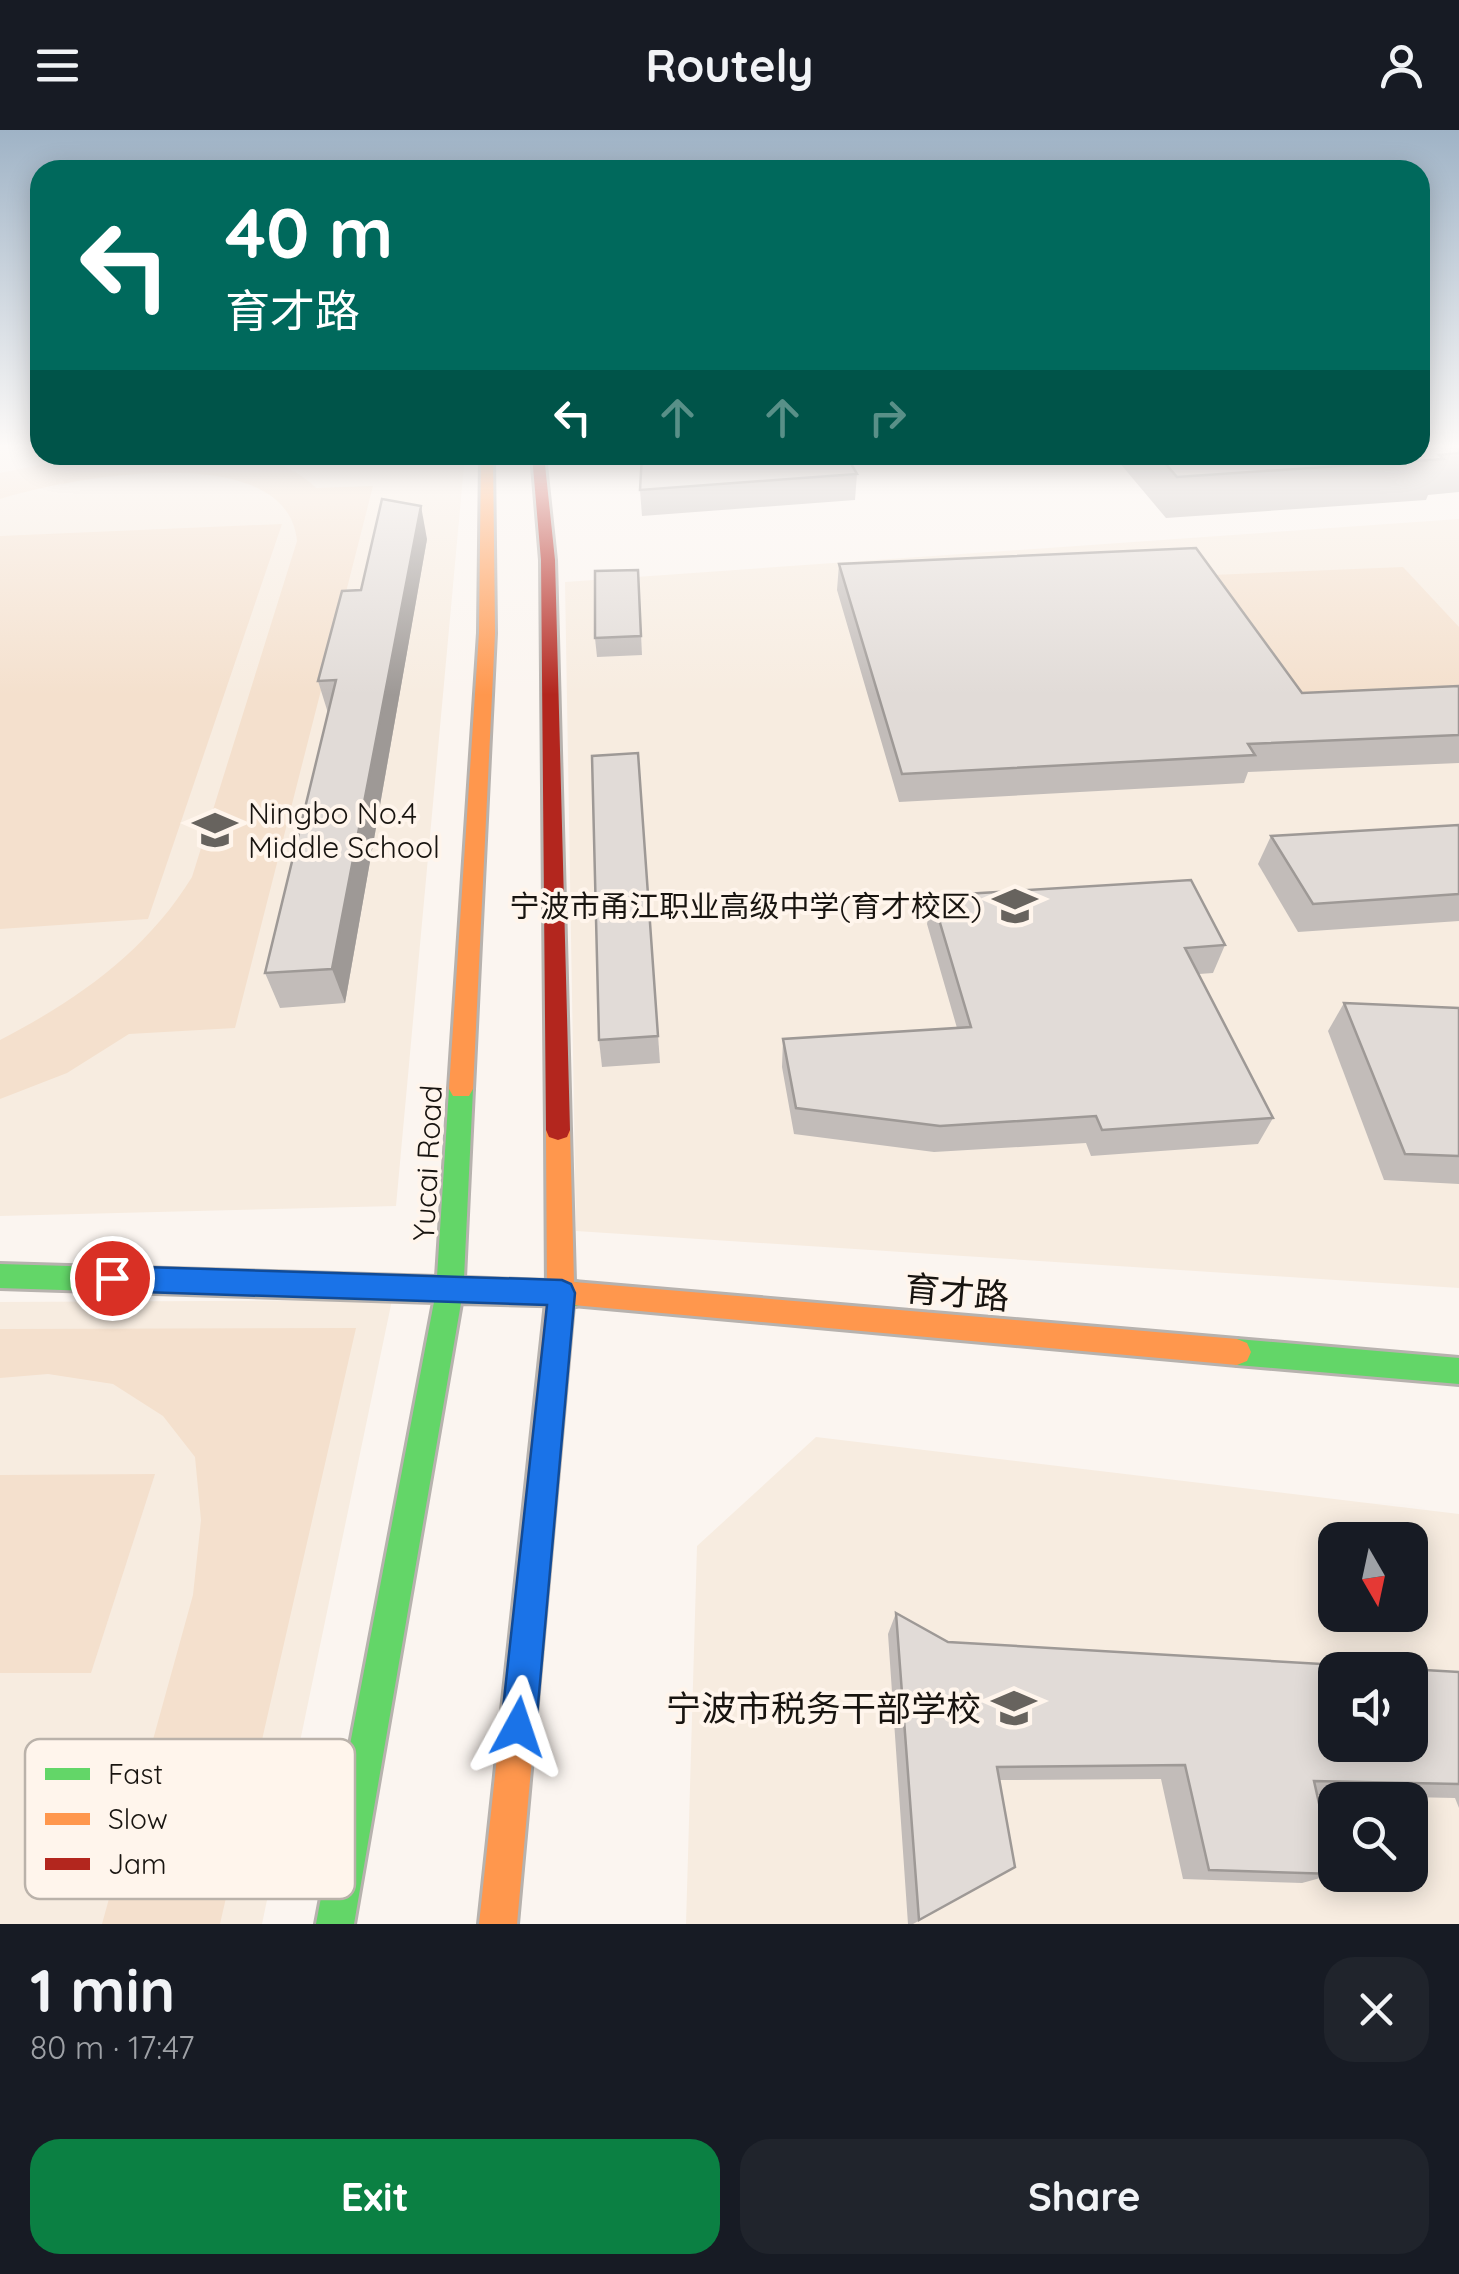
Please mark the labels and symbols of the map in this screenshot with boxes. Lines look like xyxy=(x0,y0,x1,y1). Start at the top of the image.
place label: Ningbo No.4 Middle School xyxy=(248,794,440,866)
school or university icon: Ningbo No.4 Middle School xyxy=(191,806,239,854)
school or university icon: 宁波市甬江职业高级中学(育才校区) xyxy=(991,882,1039,930)
place label: 宁波市甬江职业高级中学(育才校区) xyxy=(510,887,982,925)
street label: Yucai Road xyxy=(404,1084,450,1242)
pin xyxy=(70,1236,155,1321)
street label: 育才路 xyxy=(903,1266,1011,1318)
north arrow xyxy=(1318,1522,1428,1632)
position arrow xyxy=(466,1675,570,1779)
school or university icon: 宁波市税务干部学校 xyxy=(990,1684,1038,1732)
place label: 宁波市税务干部学校 xyxy=(666,1686,981,1730)
legend xyxy=(25,1739,355,1899)
text: Fast xyxy=(108,1756,163,1791)
text: Slow xyxy=(108,1801,168,1836)
text: Jam xyxy=(108,1846,167,1881)

